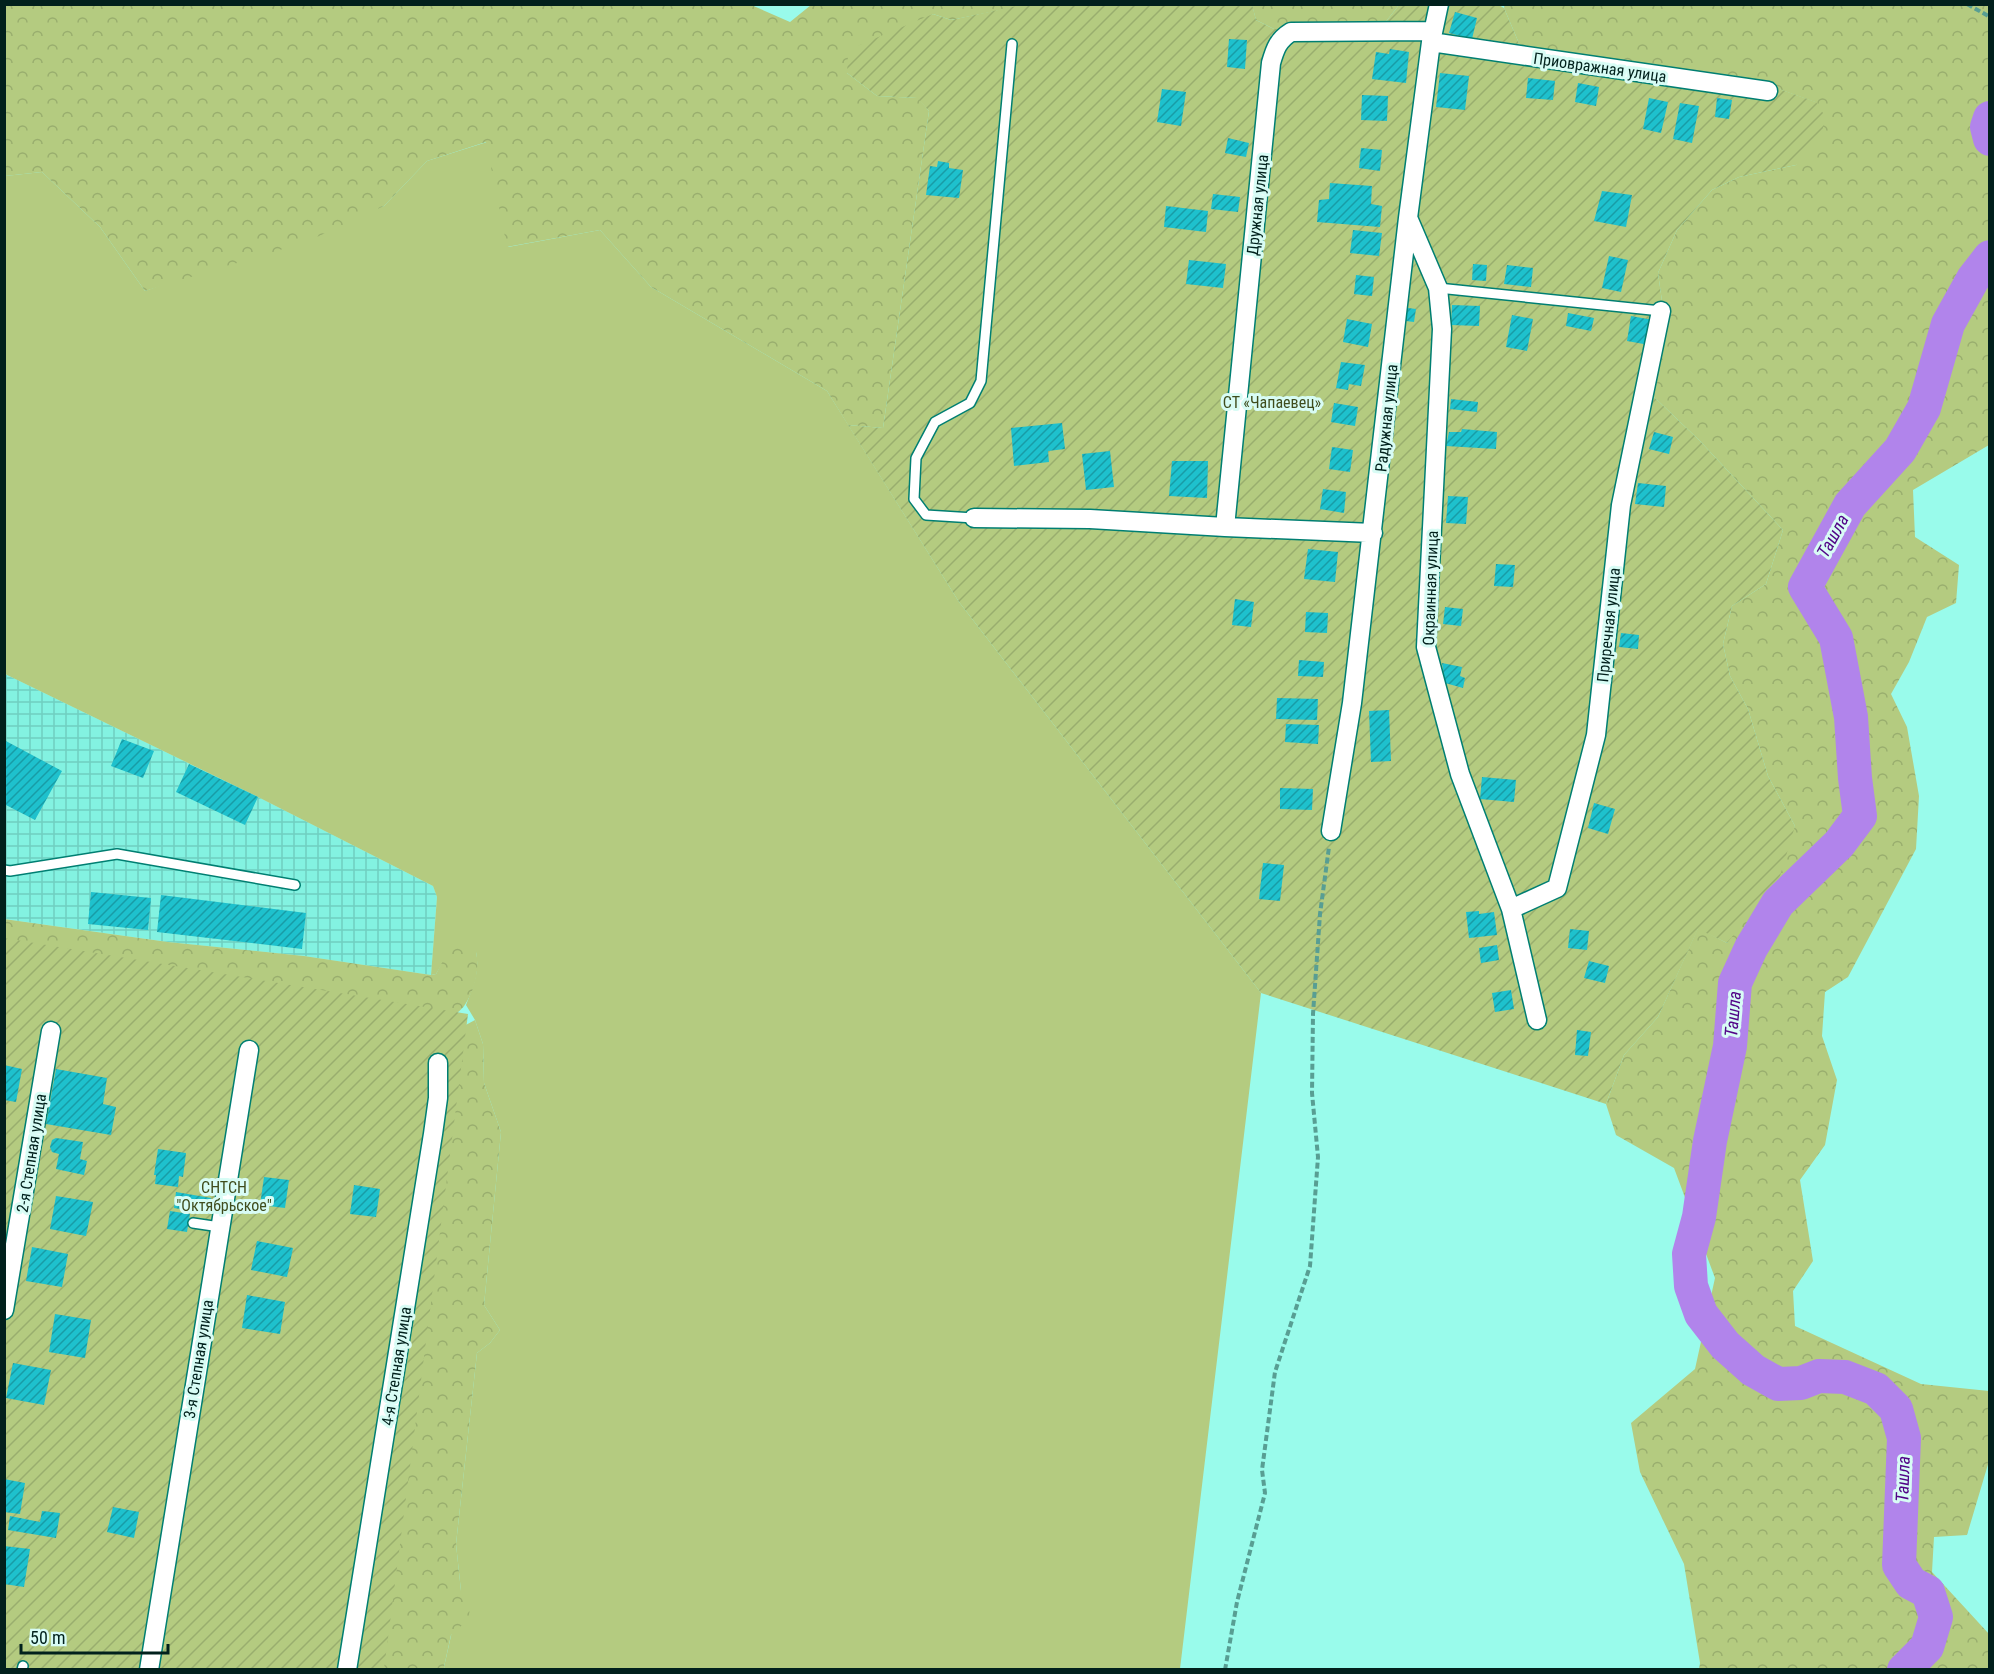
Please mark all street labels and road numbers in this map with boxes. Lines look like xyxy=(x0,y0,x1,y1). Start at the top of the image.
street label: Приовражная улица xyxy=(1532,49,1668,86)
street label: Дружная улица xyxy=(1243,154,1272,257)
street label: Радужная улица xyxy=(1371,363,1402,473)
street label: Окраинная улица xyxy=(1419,530,1442,646)
street label: Приречная улица xyxy=(1593,567,1624,683)
street label: 2-я Степная улица xyxy=(13,1092,50,1214)
street label: 3-я Степная улица xyxy=(180,1298,217,1420)
street label: 4-я Степная улица xyxy=(378,1305,415,1427)

